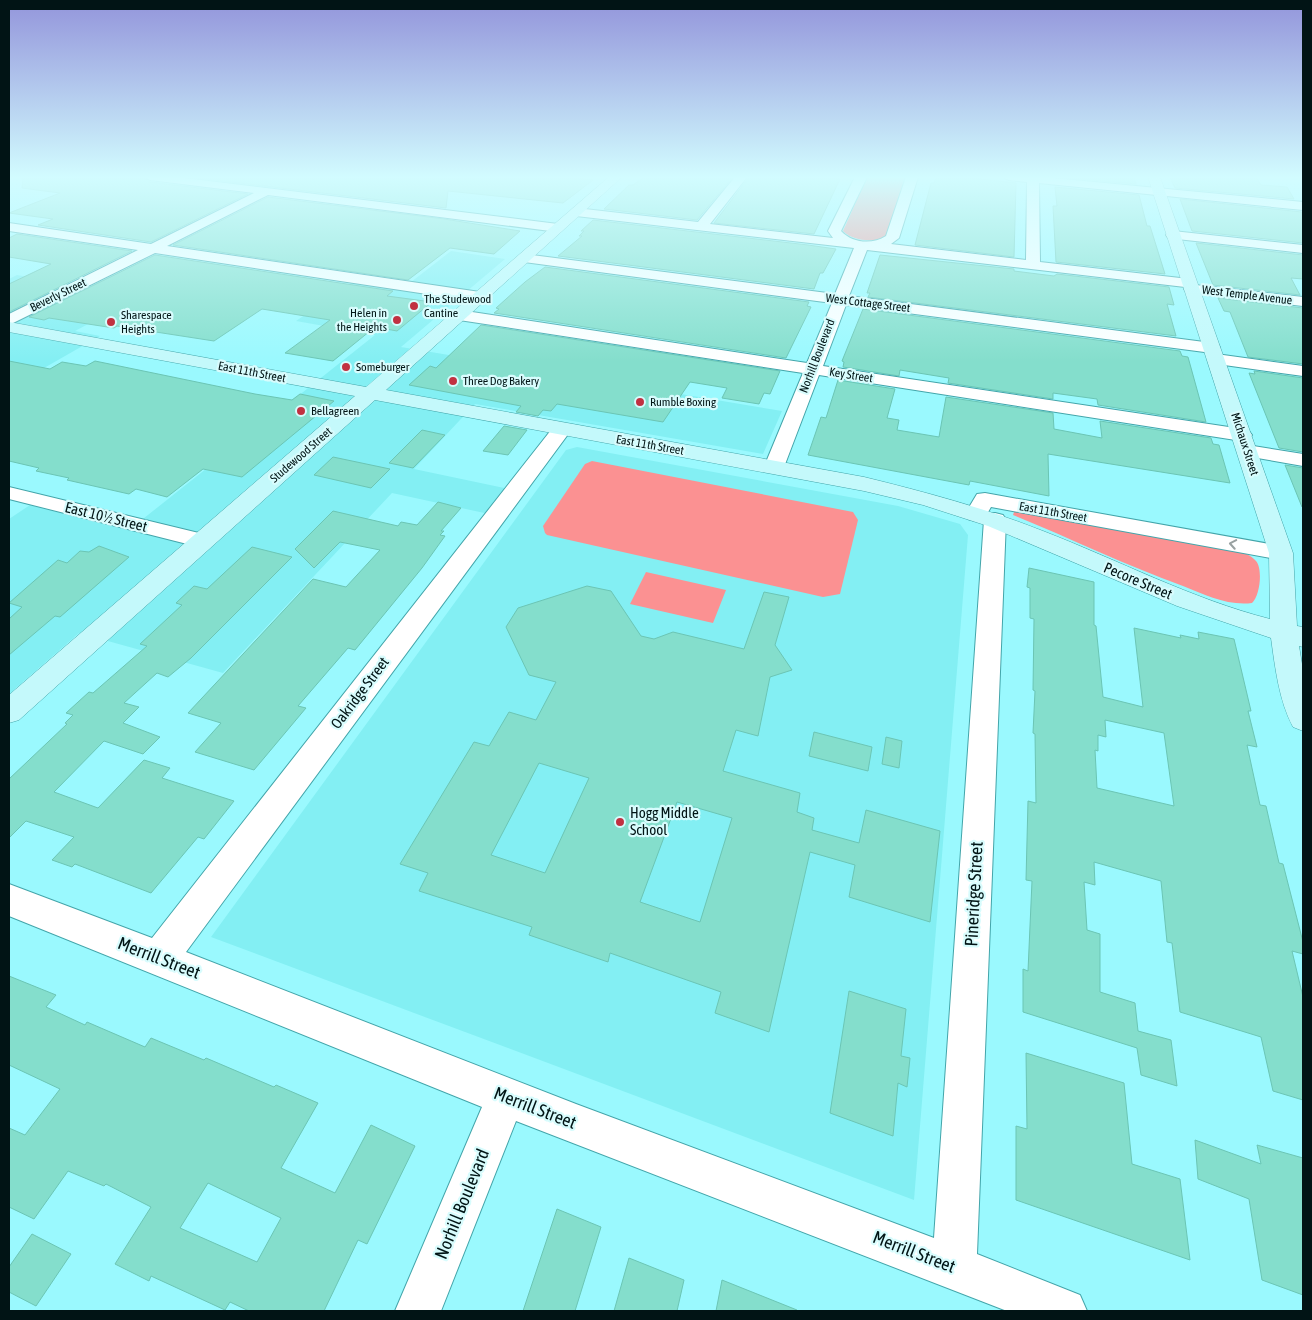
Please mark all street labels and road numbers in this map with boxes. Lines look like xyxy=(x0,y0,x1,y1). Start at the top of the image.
street label: Beverly Street xyxy=(28,275,89,315)
street label: West Temple Avenue xyxy=(1201,283,1293,307)
street label: West Cottage Street xyxy=(825,291,912,315)
street label: Norhill Boulevard xyxy=(796,317,838,395)
street label: East 11th Street xyxy=(217,359,288,386)
street label: Key Street xyxy=(828,365,874,385)
street label: Michaux Street xyxy=(1228,411,1262,478)
street label: Studewood Street xyxy=(267,424,335,486)
street label: East 11th Street xyxy=(615,432,686,458)
street label: East 10½ Street xyxy=(63,498,149,535)
street label: East 11th Street xyxy=(1018,499,1089,525)
street label: Pecore Street xyxy=(1101,559,1175,603)
street label: Oakridge Street xyxy=(327,654,392,732)
street label: Pineridge Street xyxy=(960,841,987,947)
street label: Merrill Street xyxy=(115,932,203,983)
street label: Merrill Street xyxy=(491,1082,579,1133)
street label: Norhill Boulevard xyxy=(430,1146,493,1262)
street label: Merrill Street xyxy=(870,1226,958,1277)

